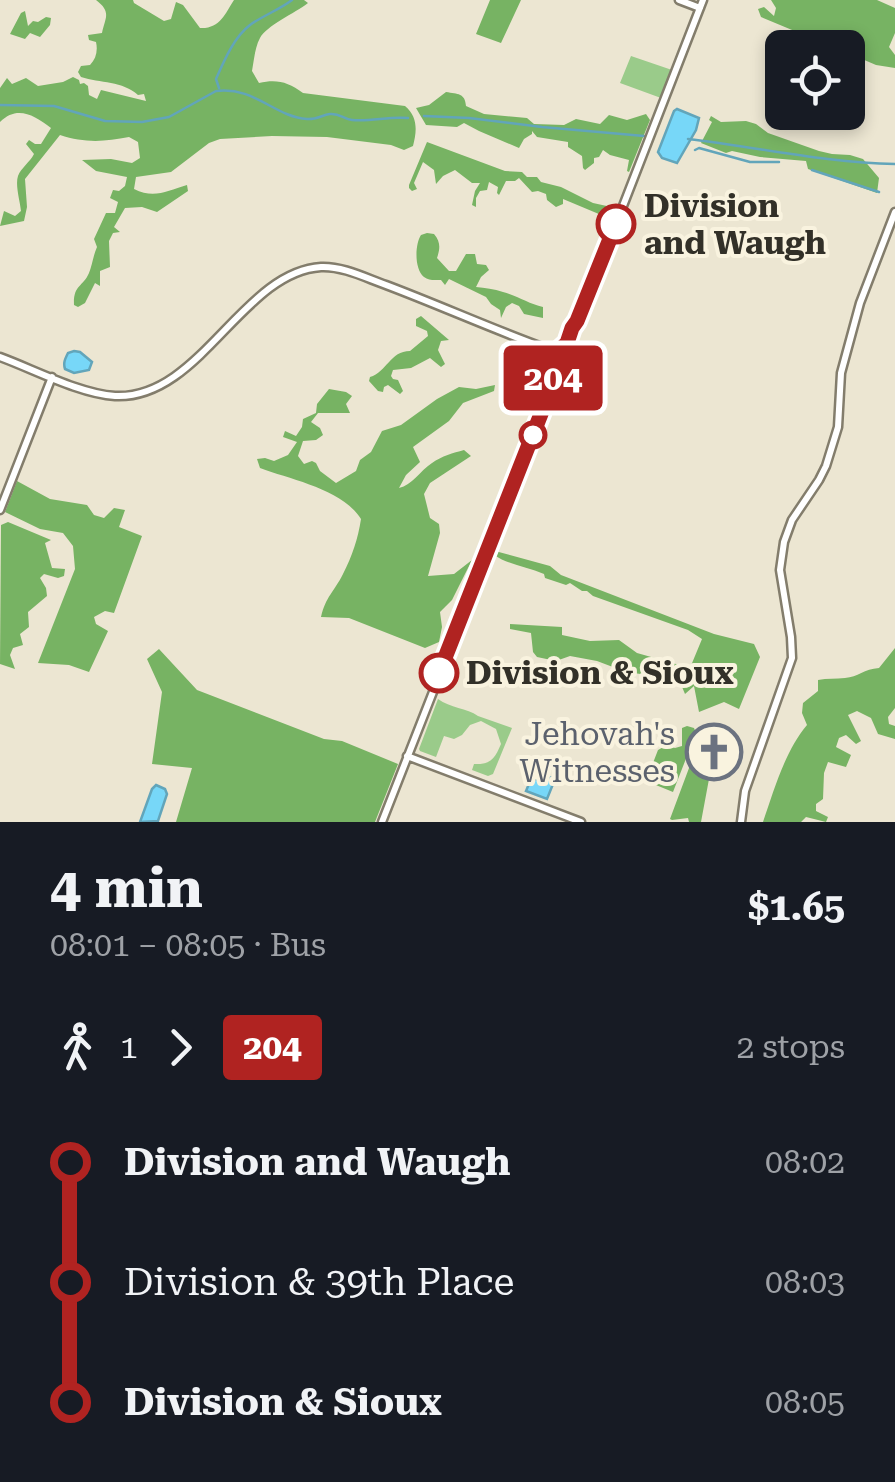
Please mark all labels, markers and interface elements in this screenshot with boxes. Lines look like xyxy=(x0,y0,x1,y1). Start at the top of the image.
map controls xyxy=(765,30,865,130)
button: locate xyxy=(765,30,865,130)
place label: Division and Waugh xyxy=(644,187,826,262)
marker: Division and Waugh xyxy=(597,205,635,243)
line badge: 204 xyxy=(496,346,610,410)
text: 204 xyxy=(524,358,582,399)
unlabelled marker xyxy=(520,422,546,448)
marker: Division & Sioux xyxy=(420,654,458,692)
place label: Division & Sioux xyxy=(466,654,734,692)
place label: Jehovah's Witnesses xyxy=(519,715,675,790)
church icon: Jehovah's Witnesses xyxy=(684,722,744,782)
text: 4 min xyxy=(50,856,203,920)
text: $1.65 xyxy=(748,885,845,929)
text: 08:01 – 08:05 · Bus xyxy=(50,926,326,964)
icon: walk xyxy=(50,1020,105,1075)
icon: forward xyxy=(153,1020,208,1075)
text: 204 xyxy=(243,1027,302,1068)
text: 1 xyxy=(120,1028,138,1066)
text: 2 stops xyxy=(736,1028,845,1066)
text: Division and Waugh xyxy=(124,1140,510,1184)
text: 08:02 xyxy=(765,1143,845,1181)
text: Division & 39th Place xyxy=(124,1260,514,1304)
text: 08:03 xyxy=(765,1263,845,1301)
text: Division & Sioux xyxy=(124,1380,442,1424)
text: 08:05 xyxy=(765,1383,845,1421)

